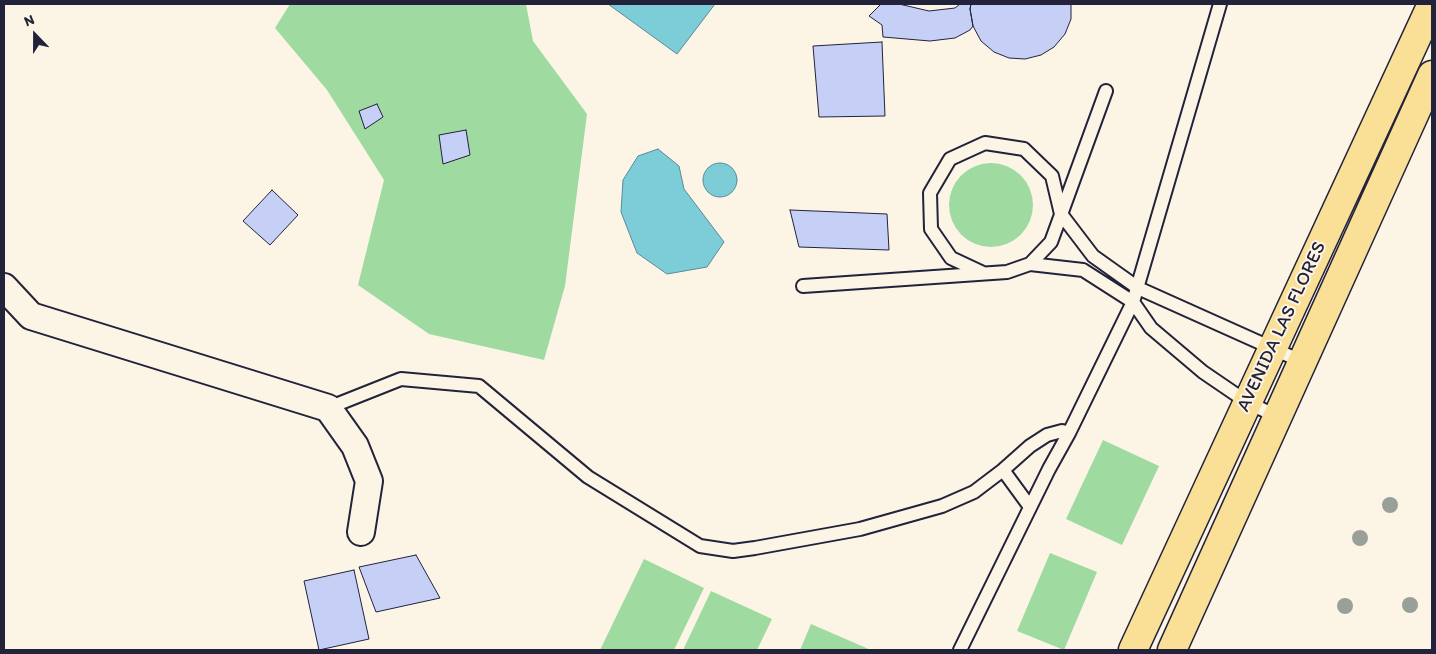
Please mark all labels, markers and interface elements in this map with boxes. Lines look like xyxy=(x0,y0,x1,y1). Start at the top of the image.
north arrow xyxy=(10,10,60,60)
text: N xyxy=(22,11,37,30)
street label: AVENIDA LAS FLORES xyxy=(1233,238,1331,416)

